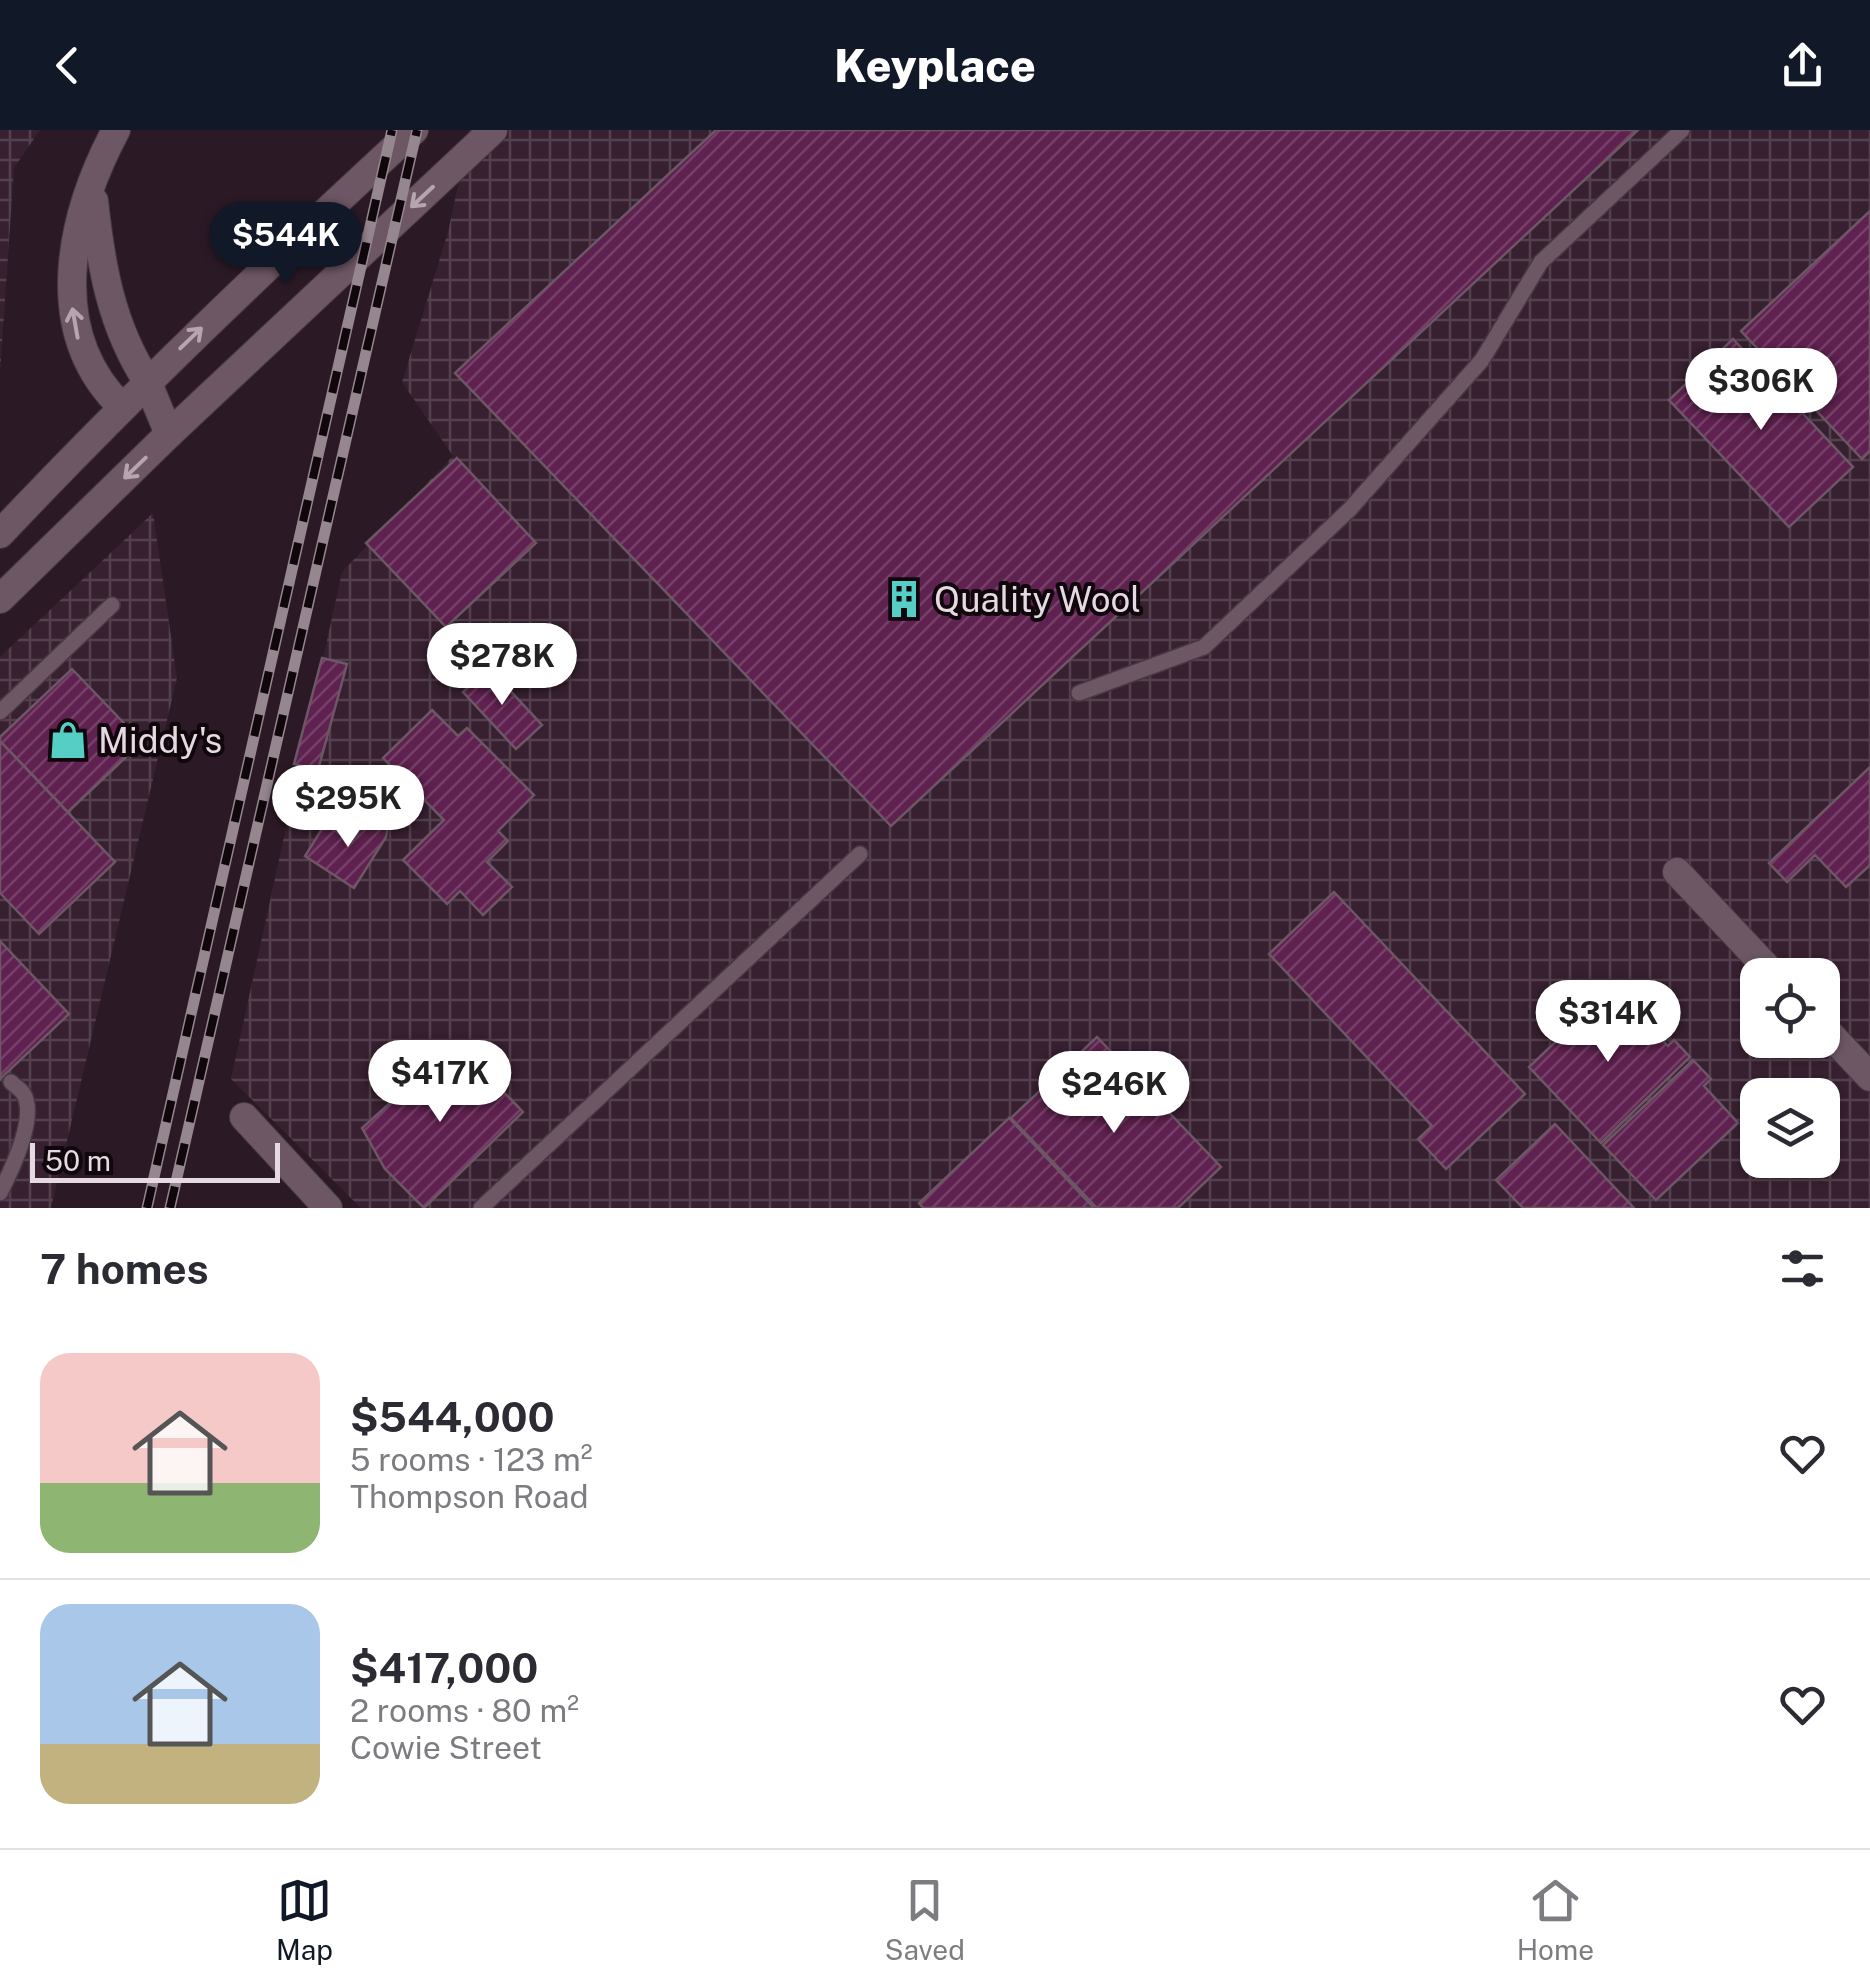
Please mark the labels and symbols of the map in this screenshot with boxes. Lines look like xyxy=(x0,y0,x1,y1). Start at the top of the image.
one-way arrow xyxy=(411,185,435,209)
pin: $544K xyxy=(216,202,356,287)
one-way arrow xyxy=(65,307,84,339)
one-way arrow xyxy=(179,326,203,350)
pin: $306K xyxy=(1691,348,1831,433)
one-way arrow xyxy=(123,456,147,480)
building icon: Quality Wool xyxy=(883,578,925,620)
place label: Quality Wool xyxy=(934,579,1141,620)
pin: $278K xyxy=(432,623,572,708)
shop icon: Middy's xyxy=(47,719,89,761)
place label: Middy's xyxy=(98,720,222,761)
pin: $295K xyxy=(278,765,418,850)
pin: $314K xyxy=(1538,980,1678,1065)
pin: $417K xyxy=(370,1040,510,1125)
pin: $246K xyxy=(1044,1051,1184,1136)
scale bar xyxy=(30,1138,280,1182)

